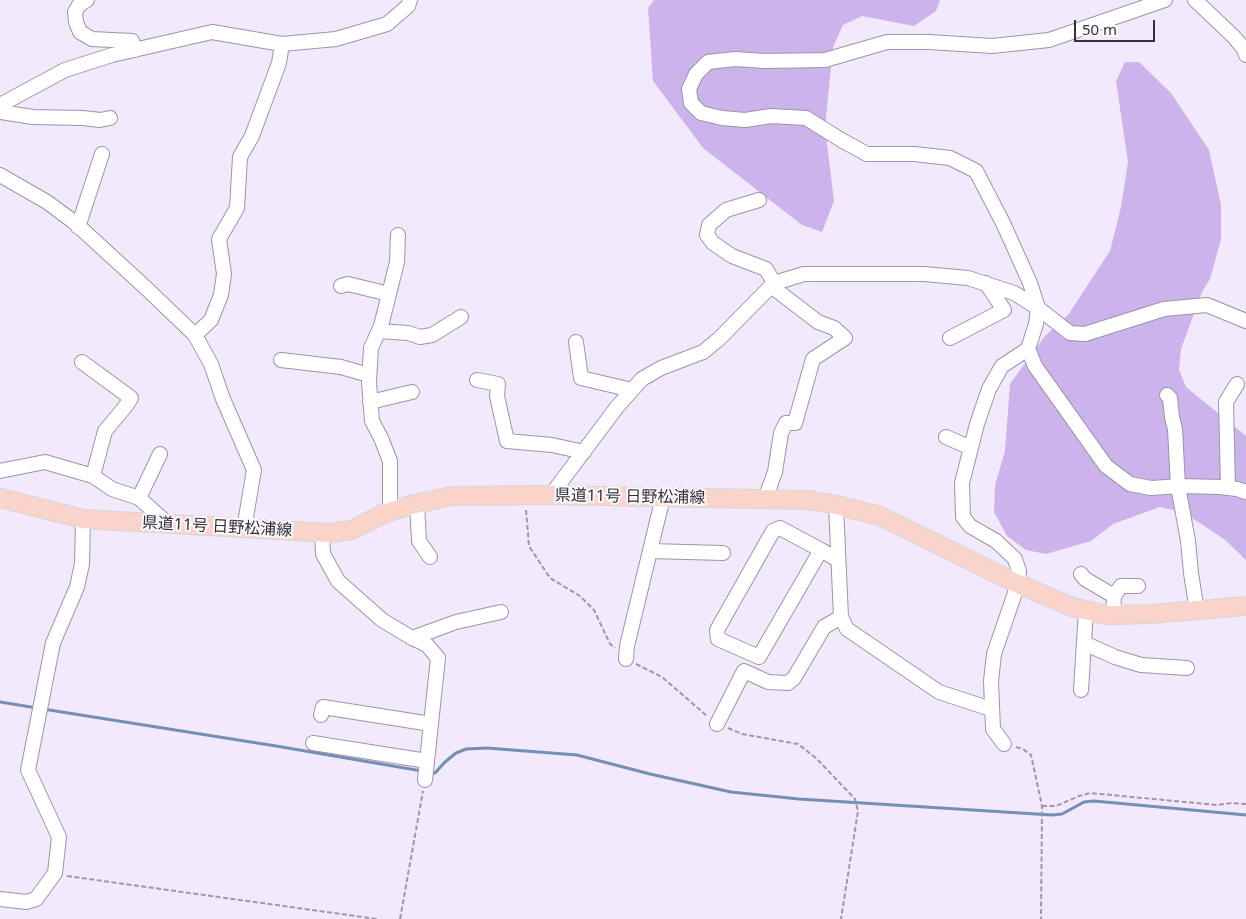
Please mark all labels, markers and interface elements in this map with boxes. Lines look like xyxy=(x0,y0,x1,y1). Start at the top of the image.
scale bar xyxy=(1076,10,1157,42)
text: 50 m xyxy=(1082,19,1117,39)
street label: 県道11号 日野松浦線 xyxy=(555,486,705,508)
street label: 県道11号 日野松浦線 xyxy=(141,513,293,541)

